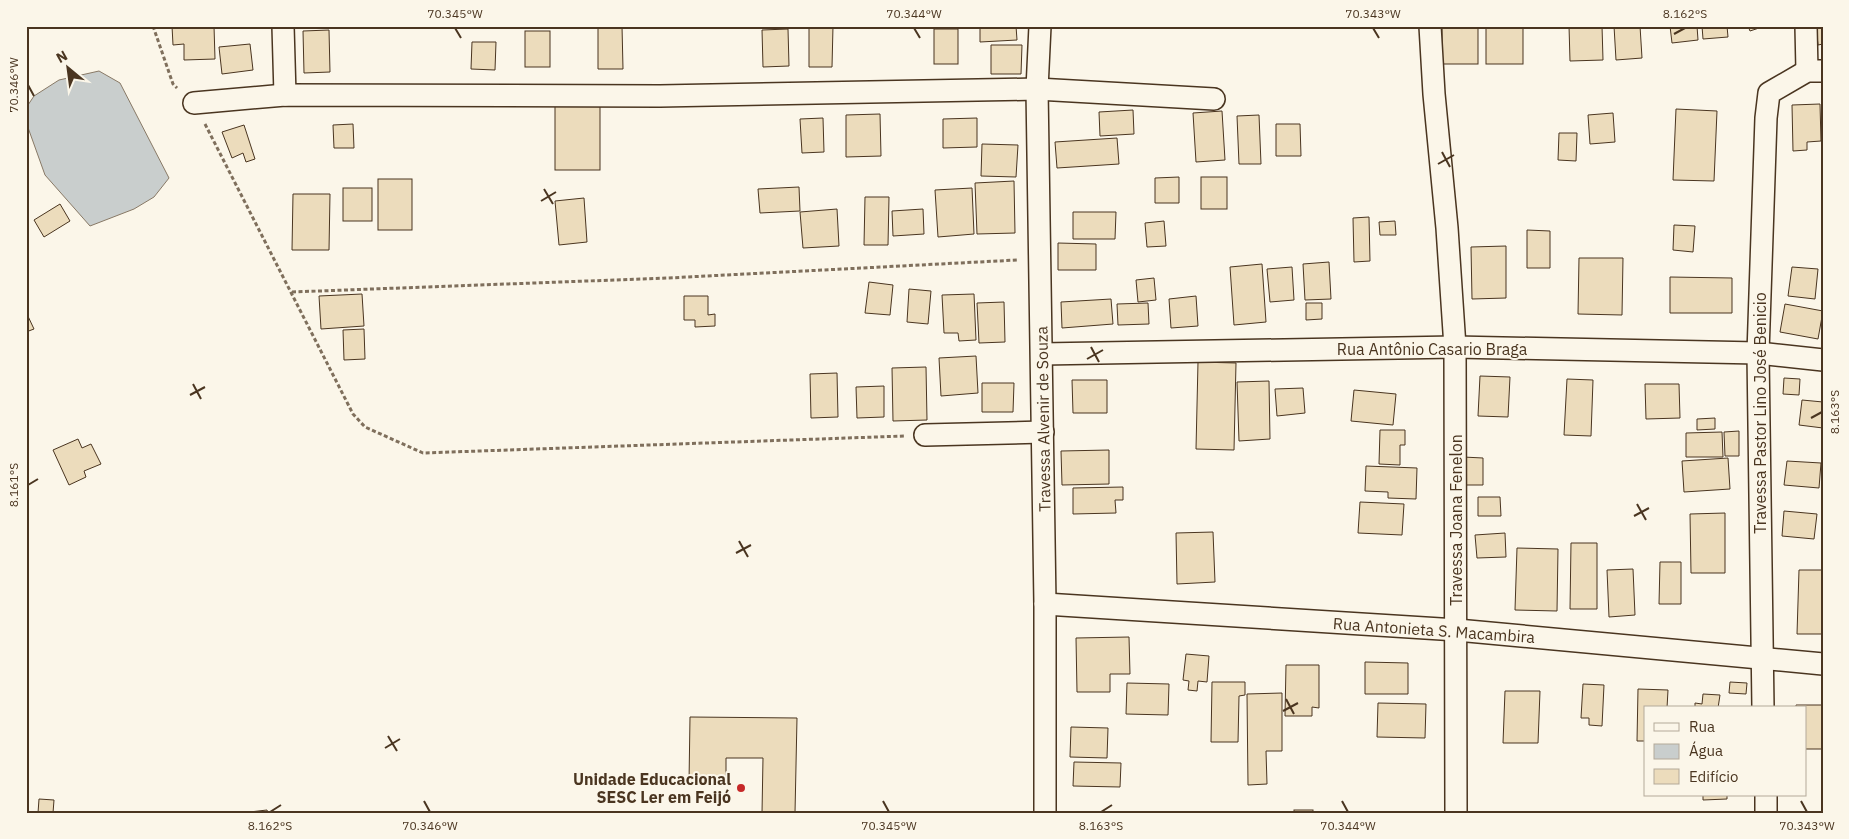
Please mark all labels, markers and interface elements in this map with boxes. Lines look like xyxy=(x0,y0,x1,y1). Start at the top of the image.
text: 70.345°W xyxy=(427,6,483,21)
text: 70.344°W xyxy=(886,6,942,21)
text: 70.343°W xyxy=(1345,6,1401,21)
text: 8.162°S xyxy=(1663,6,1707,21)
north arrow xyxy=(42,42,92,92)
text: N xyxy=(53,46,70,67)
text: 70.346°W xyxy=(6,57,21,113)
street label: Travessa Pastor Lino José Benicio xyxy=(1750,292,1770,534)
street label: Travessa Alvenir de Souza xyxy=(1031,325,1055,512)
street label: Rua Antônio Casario Braga xyxy=(1337,339,1528,359)
text: 8.163°S xyxy=(1827,390,1842,434)
street label: Travessa Joana Fenelon xyxy=(1446,434,1466,606)
text: 8.161°S xyxy=(6,463,21,507)
street label: Rua Antonieta S. Macambira xyxy=(1332,613,1536,647)
legend xyxy=(1644,706,1806,796)
text: Rua xyxy=(1689,717,1715,736)
text: Água xyxy=(1689,741,1723,760)
text: Edifício xyxy=(1689,767,1738,786)
place label: Unidade Educacional SESC Ler em Feijó xyxy=(573,769,731,807)
marker: Unidade Educacional SESC Ler em Feijó xyxy=(735,782,747,794)
text: 8.162°S xyxy=(248,818,292,833)
text: 70.346°W xyxy=(402,818,458,833)
text: 70.345°W xyxy=(861,818,917,833)
text: 8.163°S xyxy=(1079,818,1123,833)
text: 70.344°W xyxy=(1320,818,1376,833)
text: 70.343°W xyxy=(1779,818,1835,833)

